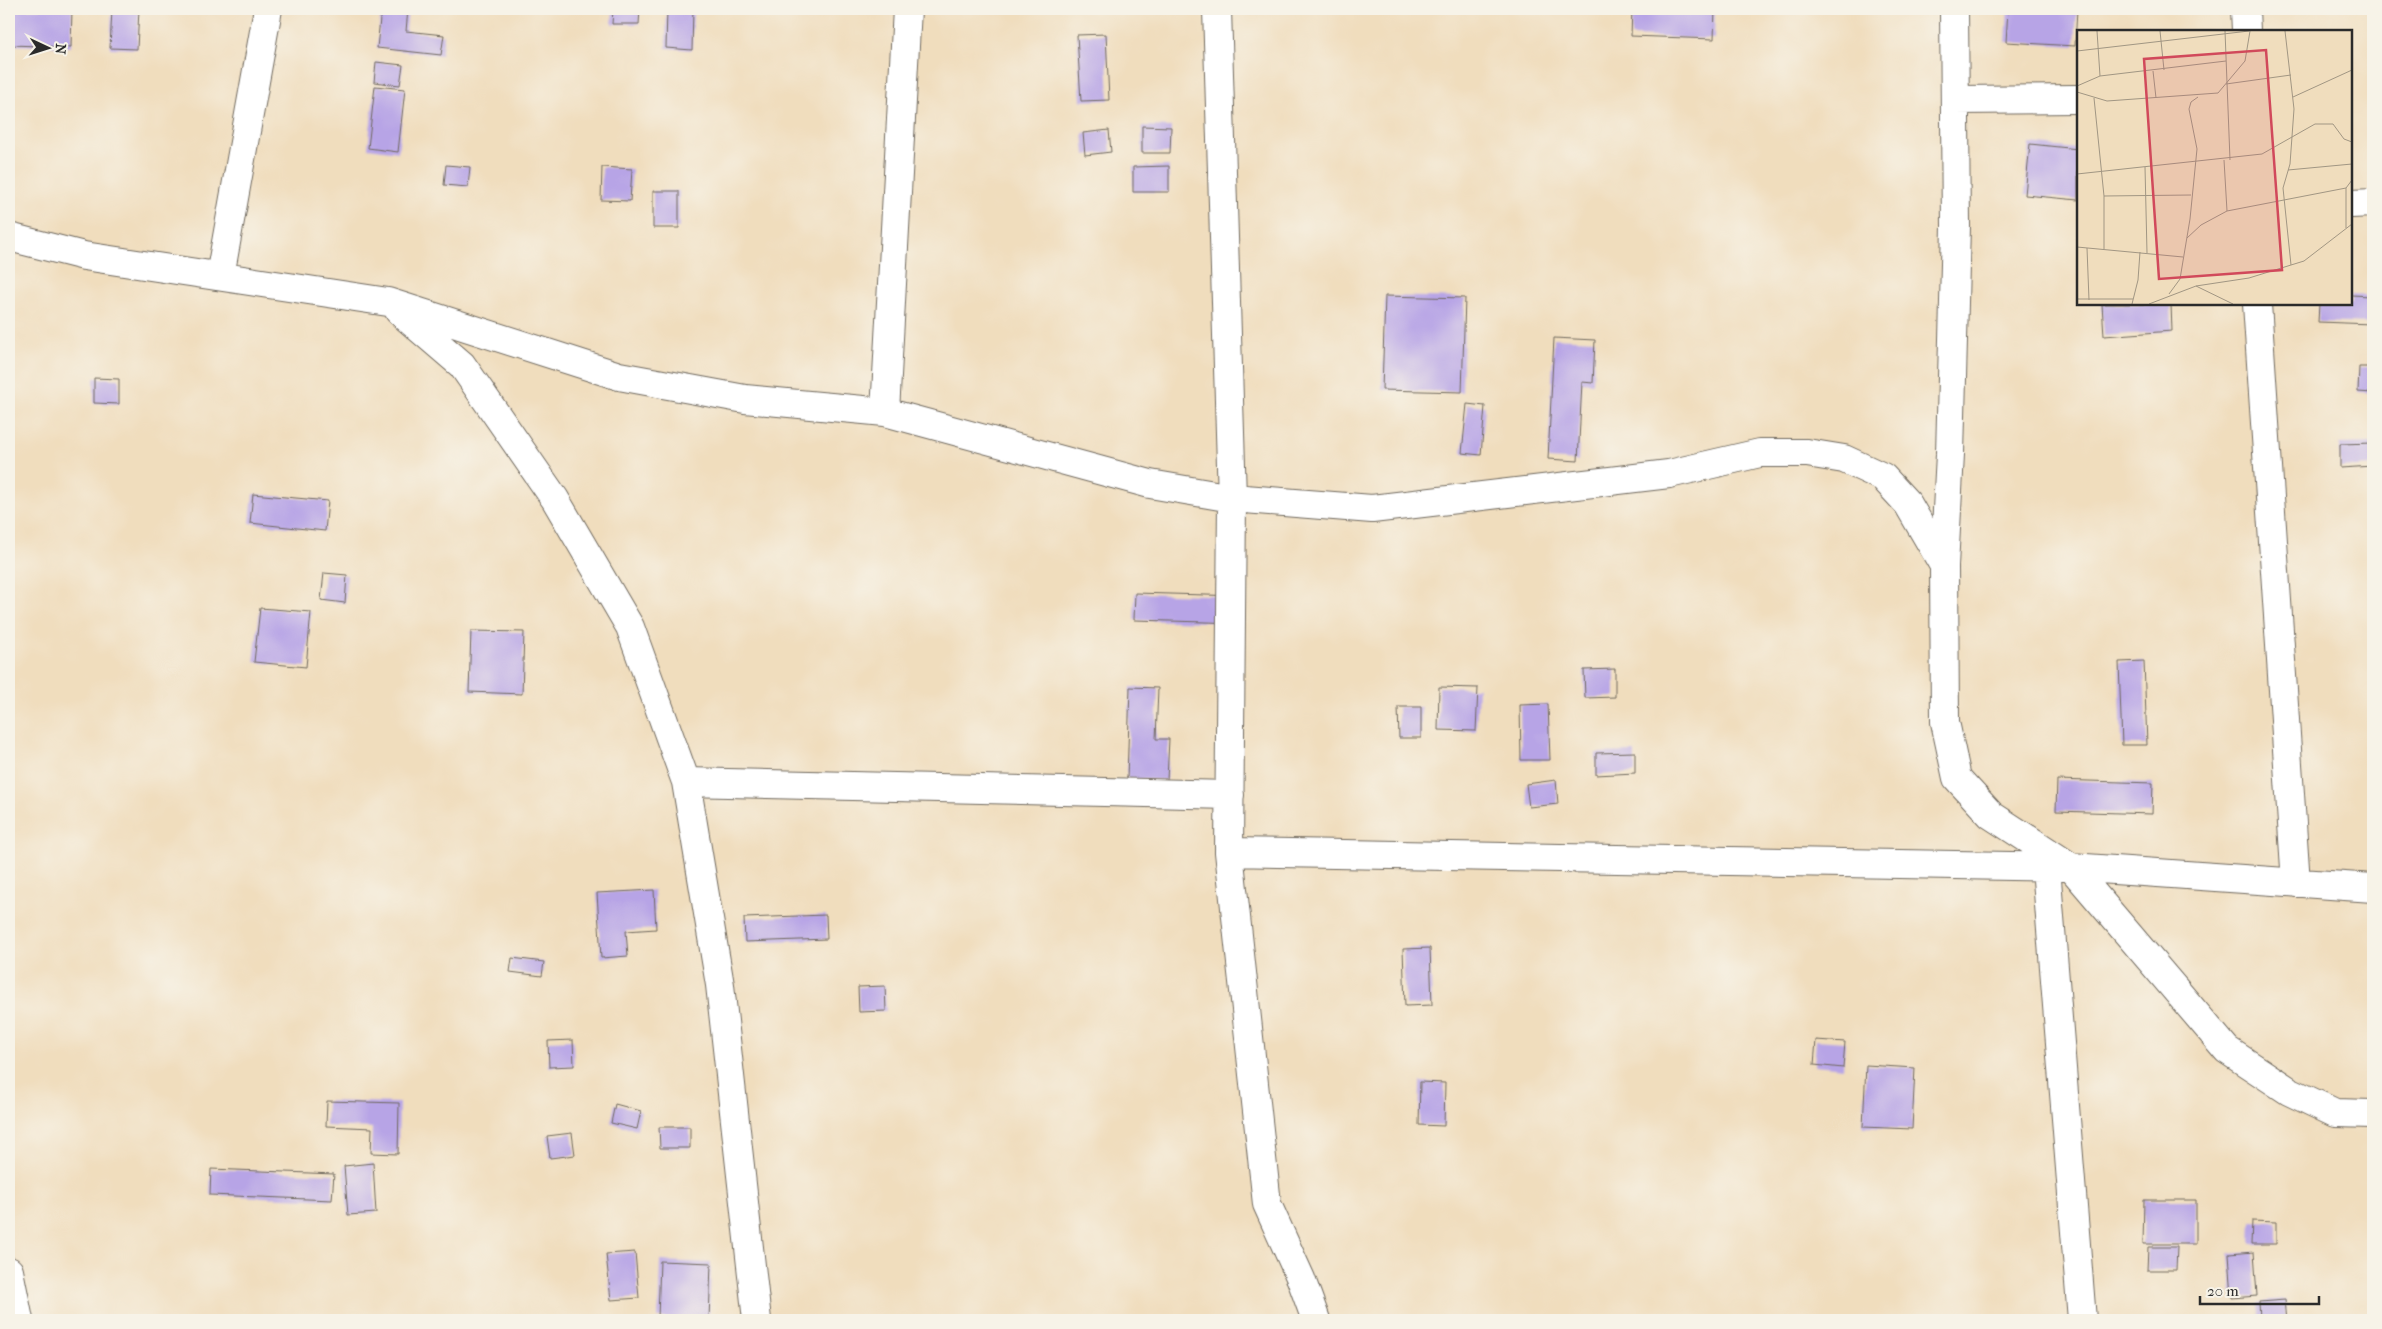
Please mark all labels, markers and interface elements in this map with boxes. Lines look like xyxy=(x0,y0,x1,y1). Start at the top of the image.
north arrow xyxy=(22,22,72,72)
inset map xyxy=(2077,30,2352,305)
text: N xyxy=(52,43,69,55)
scale bar xyxy=(2200,1274,2318,1306)
text: 20 m xyxy=(2207,1282,2239,1300)

